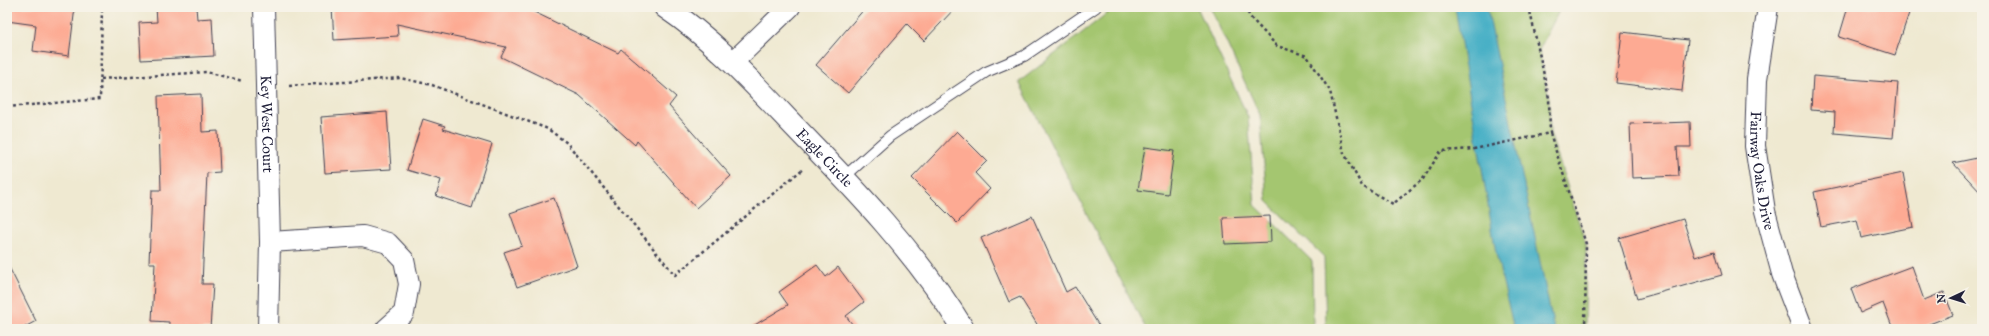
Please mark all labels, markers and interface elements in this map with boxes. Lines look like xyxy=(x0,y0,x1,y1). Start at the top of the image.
street label: Key West Court xyxy=(257,75,277,174)
street label: Fairway Oaks Drive xyxy=(1746,111,1779,232)
street label: Eagle Circle xyxy=(792,125,857,191)
north arrow xyxy=(1931,278,1971,318)
text: N xyxy=(1935,293,1948,304)

